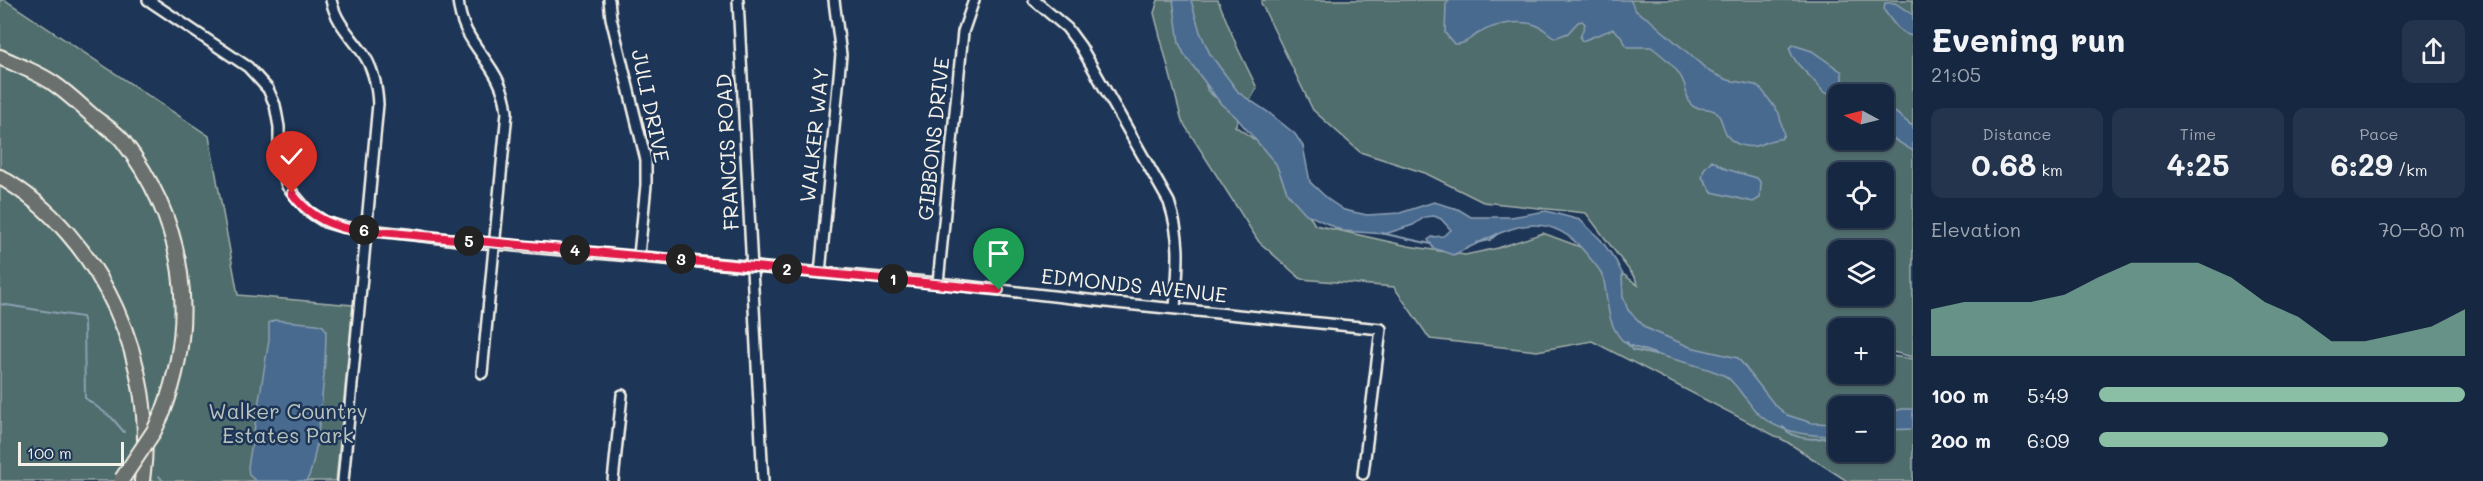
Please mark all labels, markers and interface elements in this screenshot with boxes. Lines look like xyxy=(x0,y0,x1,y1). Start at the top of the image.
text: Evening run xyxy=(1931,17,2125,60)
button: share xyxy=(2402,20,2465,83)
street label: JULI DRIVE xyxy=(626,47,677,165)
street label: GIBBONS DRIVE xyxy=(911,56,955,222)
text: 21:05 xyxy=(1931,61,1981,87)
street label: WALKER WAY xyxy=(793,66,834,204)
street label: FRANCIS ROAD xyxy=(709,73,744,231)
north arrow xyxy=(1828,84,1894,150)
map controls xyxy=(1828,84,1894,462)
text: Distance xyxy=(1983,123,2051,144)
text: Time xyxy=(2180,123,2216,144)
text: Pace xyxy=(2359,123,2399,144)
pin xyxy=(266,131,317,193)
icon: check xyxy=(275,140,308,173)
text: 0.68 xyxy=(1971,144,2036,184)
text: 4:25 xyxy=(2167,144,2229,184)
text: 6:29 xyxy=(2330,144,2393,184)
text: km xyxy=(2036,159,2063,180)
text: /km xyxy=(2393,159,2428,180)
button: locate xyxy=(1828,162,1894,228)
pin: 6 xyxy=(349,215,379,245)
text: Elevation xyxy=(1931,216,2021,242)
text: 70–80 m xyxy=(2378,216,2465,242)
text: 6 xyxy=(359,219,369,240)
pin: 5 xyxy=(454,226,484,256)
pin xyxy=(973,228,1024,290)
text: 5 xyxy=(464,230,474,251)
pin: 4 xyxy=(560,235,590,265)
icon: arrive xyxy=(982,237,1015,270)
text: 4 xyxy=(570,239,580,260)
button: layers xyxy=(1828,240,1894,306)
pin: 3 xyxy=(666,244,696,274)
text: 3 xyxy=(676,248,686,269)
pin: 2 xyxy=(772,254,802,284)
text: 2 xyxy=(783,258,791,279)
street label: EDMONDS AVENUE xyxy=(1040,261,1228,308)
pin: 1 xyxy=(878,264,908,294)
text: 1 xyxy=(889,268,897,289)
button: + xyxy=(1828,318,1894,384)
text: 100 m xyxy=(1931,382,1989,408)
text: 5:49 xyxy=(2027,382,2068,408)
button: − xyxy=(1828,396,1894,462)
park label: Walker Country Estates Park xyxy=(208,397,368,448)
text: 200 m xyxy=(1931,427,1991,453)
text: 6:09 xyxy=(2027,427,2069,453)
scale bar xyxy=(18,439,124,466)
text: 100 m xyxy=(27,442,72,463)

